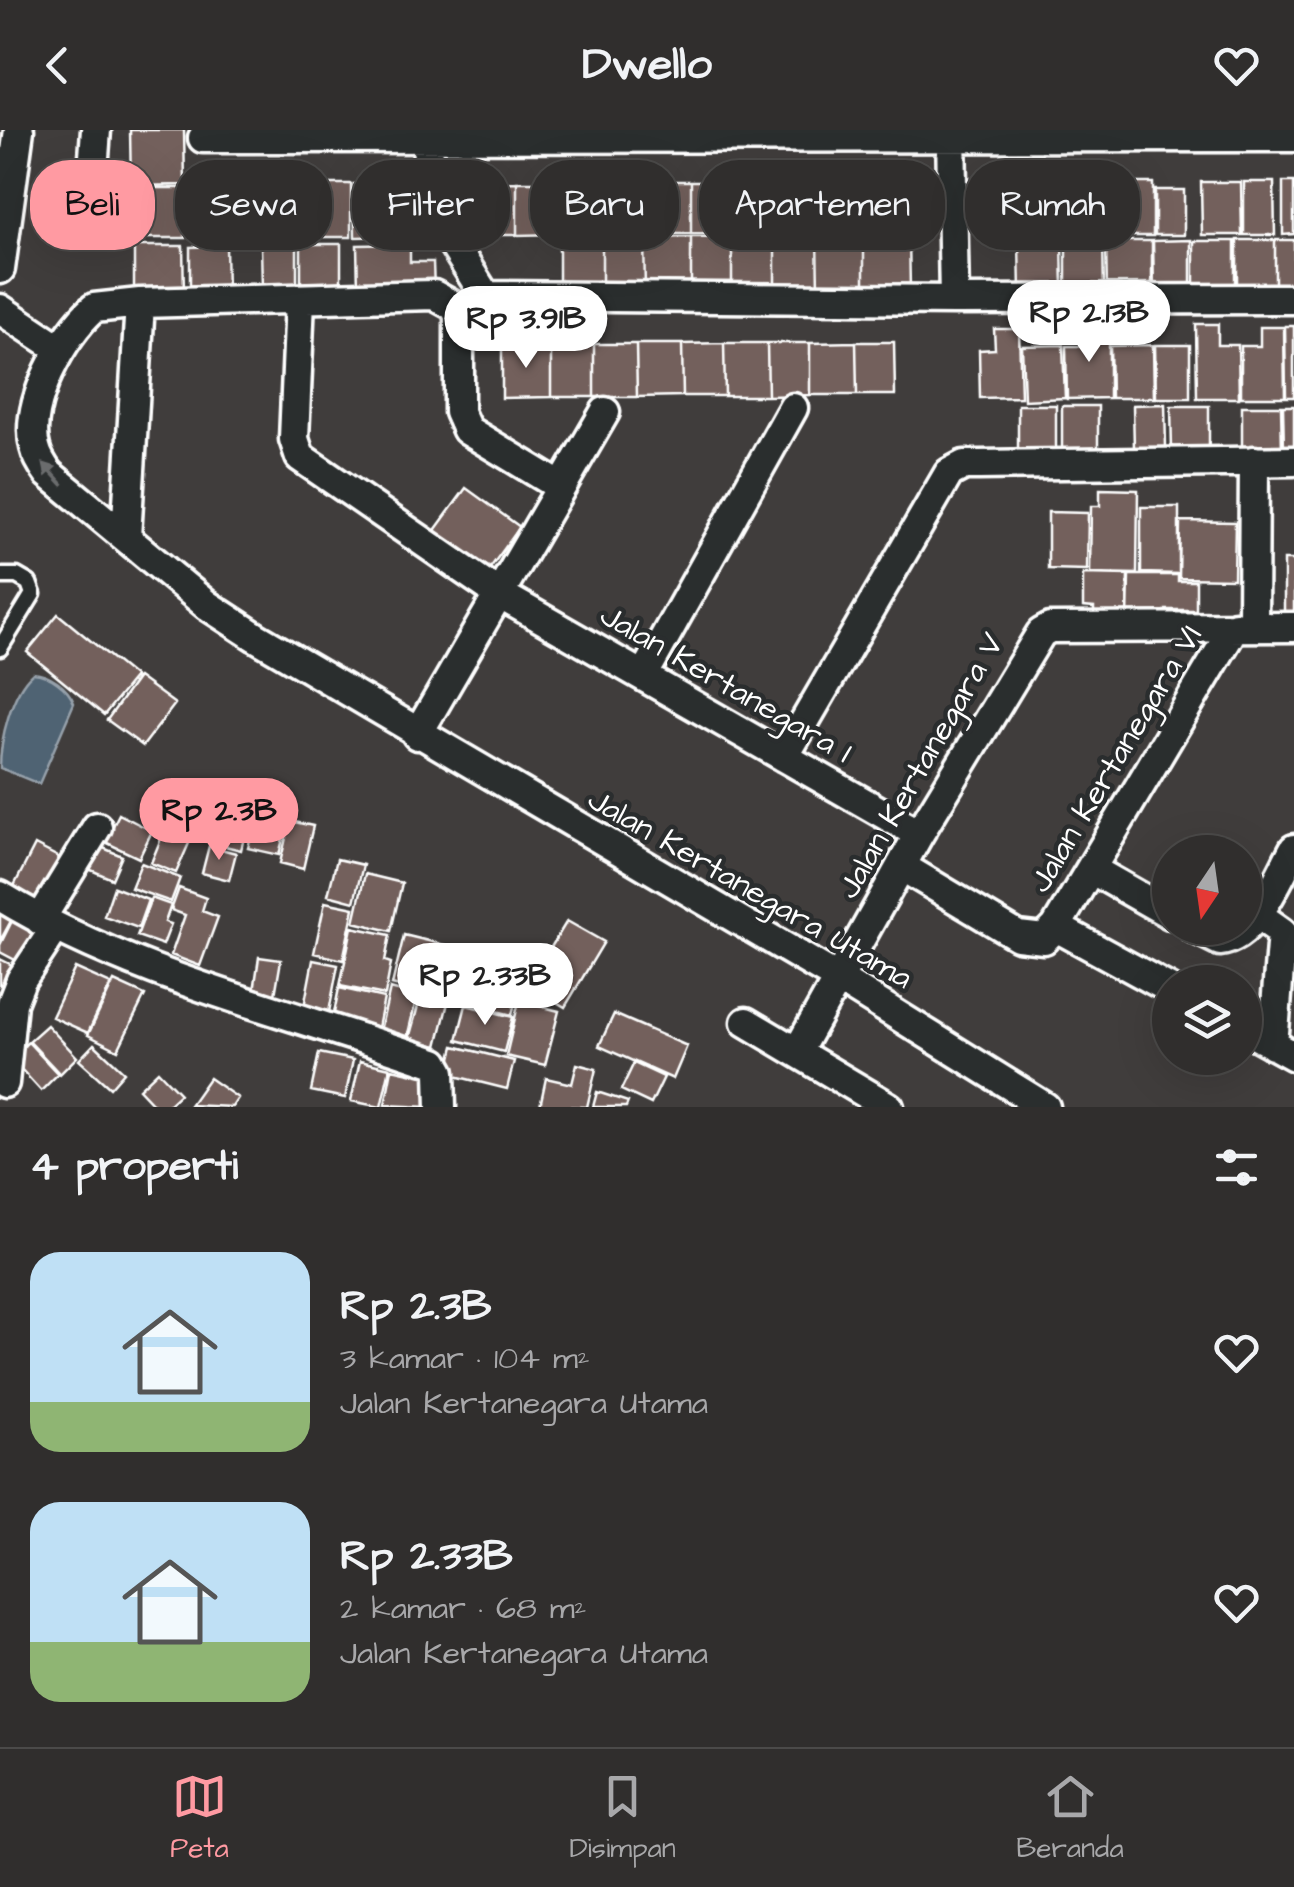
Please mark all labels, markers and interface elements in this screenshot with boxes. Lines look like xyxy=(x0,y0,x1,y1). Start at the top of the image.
text: Dwello xyxy=(582,34,712,96)
icon: back xyxy=(30,38,85,93)
icon: heart xyxy=(1209,38,1264,93)
chip: Beli xyxy=(30,160,155,250)
chip: Sewa xyxy=(175,160,332,250)
chip: Filter xyxy=(352,160,510,250)
chip: Baru xyxy=(530,160,679,250)
chip: Apartemen xyxy=(699,160,945,250)
chip: Rumah xyxy=(965,160,1140,250)
pin: Rp 2.13B xyxy=(986,280,1192,365)
pin: Rp 3.91B xyxy=(423,286,629,371)
text: Rp 2.13B xyxy=(1029,290,1149,335)
text: Rp 3.91B xyxy=(466,296,586,341)
one-way arrow xyxy=(42,462,64,487)
street label: Jalan Kertanegara I xyxy=(592,593,860,775)
street label: Jalan Kertanegara VI xyxy=(1018,617,1214,901)
street label: Jalan Kertanegara V xyxy=(827,625,1015,907)
street label: Jalan Kertanegara Utama xyxy=(579,777,921,1001)
pin: Rp 2.3B xyxy=(127,778,311,863)
text: Rp 2.3B xyxy=(161,788,277,833)
north arrow xyxy=(1152,835,1262,945)
map controls xyxy=(1152,835,1262,1075)
pin: Rp 2.33B xyxy=(382,943,588,1028)
text: Rp 2.33B xyxy=(419,953,551,998)
button: layers xyxy=(1152,965,1262,1075)
text: 4 properti xyxy=(30,1138,238,1196)
icon: filters xyxy=(1209,1140,1264,1195)
text: Rp 2.3B xyxy=(340,1278,491,1336)
icon: home xyxy=(110,1292,230,1412)
icon: heart xyxy=(1209,1325,1264,1380)
text: 3 kamar · 104 m² xyxy=(340,1336,590,1381)
text: Jalan Kertanegara Utama xyxy=(340,1381,708,1426)
text: Rp 2.33B xyxy=(340,1528,513,1586)
icon: home xyxy=(110,1542,230,1662)
icon: heart xyxy=(1209,1575,1264,1630)
text: 2 kamar · 68 m² xyxy=(340,1586,587,1631)
text: Jalan Kertanegara Utama xyxy=(340,1631,708,1676)
tab: Peta xyxy=(170,1769,229,1868)
tab: Disimpan xyxy=(569,1769,676,1868)
tab: Beranda xyxy=(1016,1769,1124,1868)

